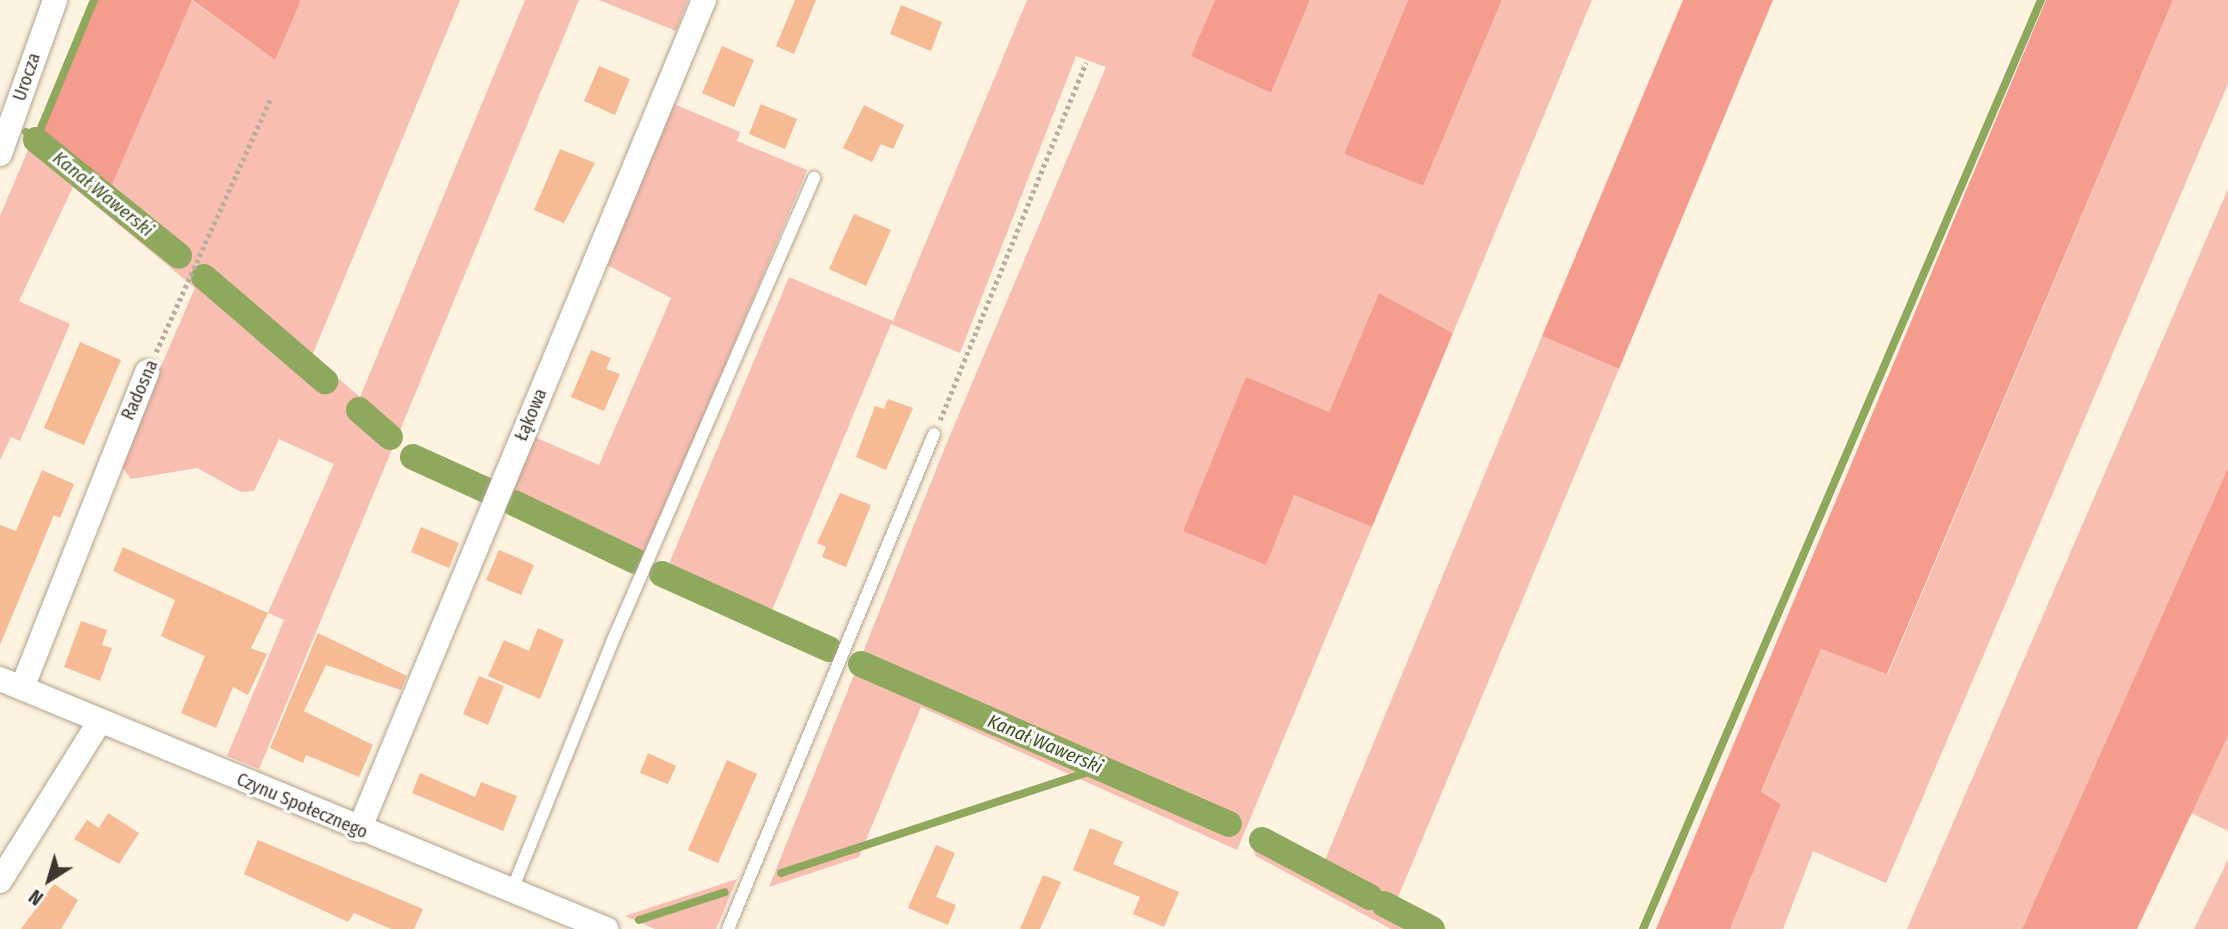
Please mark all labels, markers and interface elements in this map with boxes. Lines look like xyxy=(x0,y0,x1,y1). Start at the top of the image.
street label: Urocza xyxy=(9,50,45,104)
water label: Kanał Wawerski xyxy=(48,147,158,241)
street label: Radosna xyxy=(117,357,163,423)
street label: Łąkowa xyxy=(510,385,552,445)
water label: Kanał Wawerski xyxy=(984,710,1106,778)
street label: Czynu Społecznego xyxy=(233,769,371,843)
north arrow xyxy=(14,845,84,915)
text: N xyxy=(25,885,48,910)

